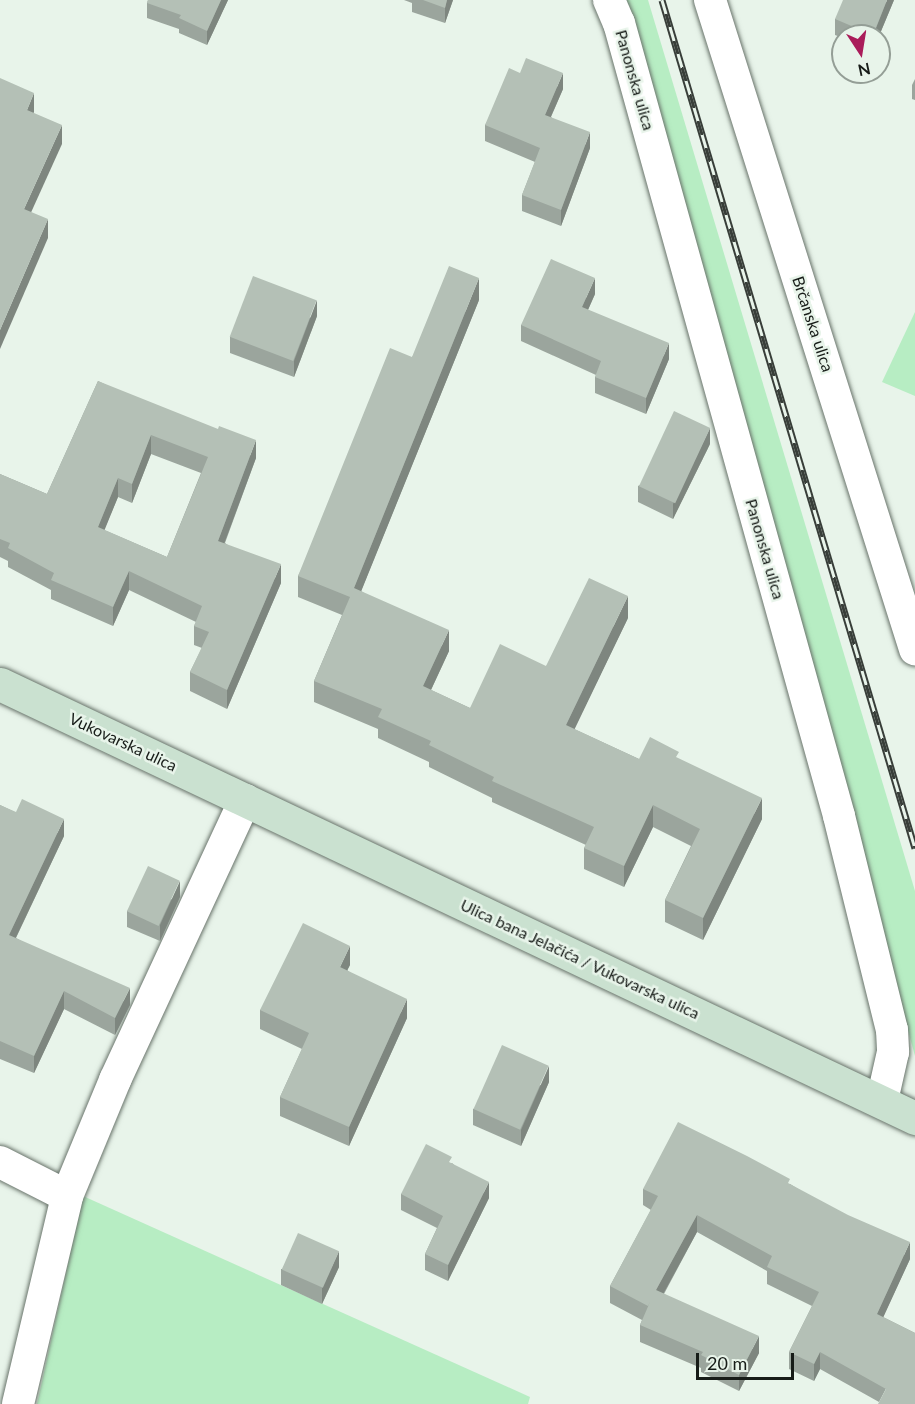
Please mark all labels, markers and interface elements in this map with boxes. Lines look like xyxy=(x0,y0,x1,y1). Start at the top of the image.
north arrow xyxy=(831,24,891,84)
street label: Panonska ulica xyxy=(612,28,658,132)
text: N xyxy=(856,60,872,81)
street label: Brčanska ulica xyxy=(789,274,837,374)
street label: Panonska ulica xyxy=(742,497,788,601)
street label: Vukovarska ulica xyxy=(66,709,180,775)
street label: Ulica bana Jelačića / Vukovarska ulica xyxy=(457,895,703,1023)
scale bar xyxy=(699,1341,796,1379)
text: 20 m xyxy=(707,1352,747,1374)

